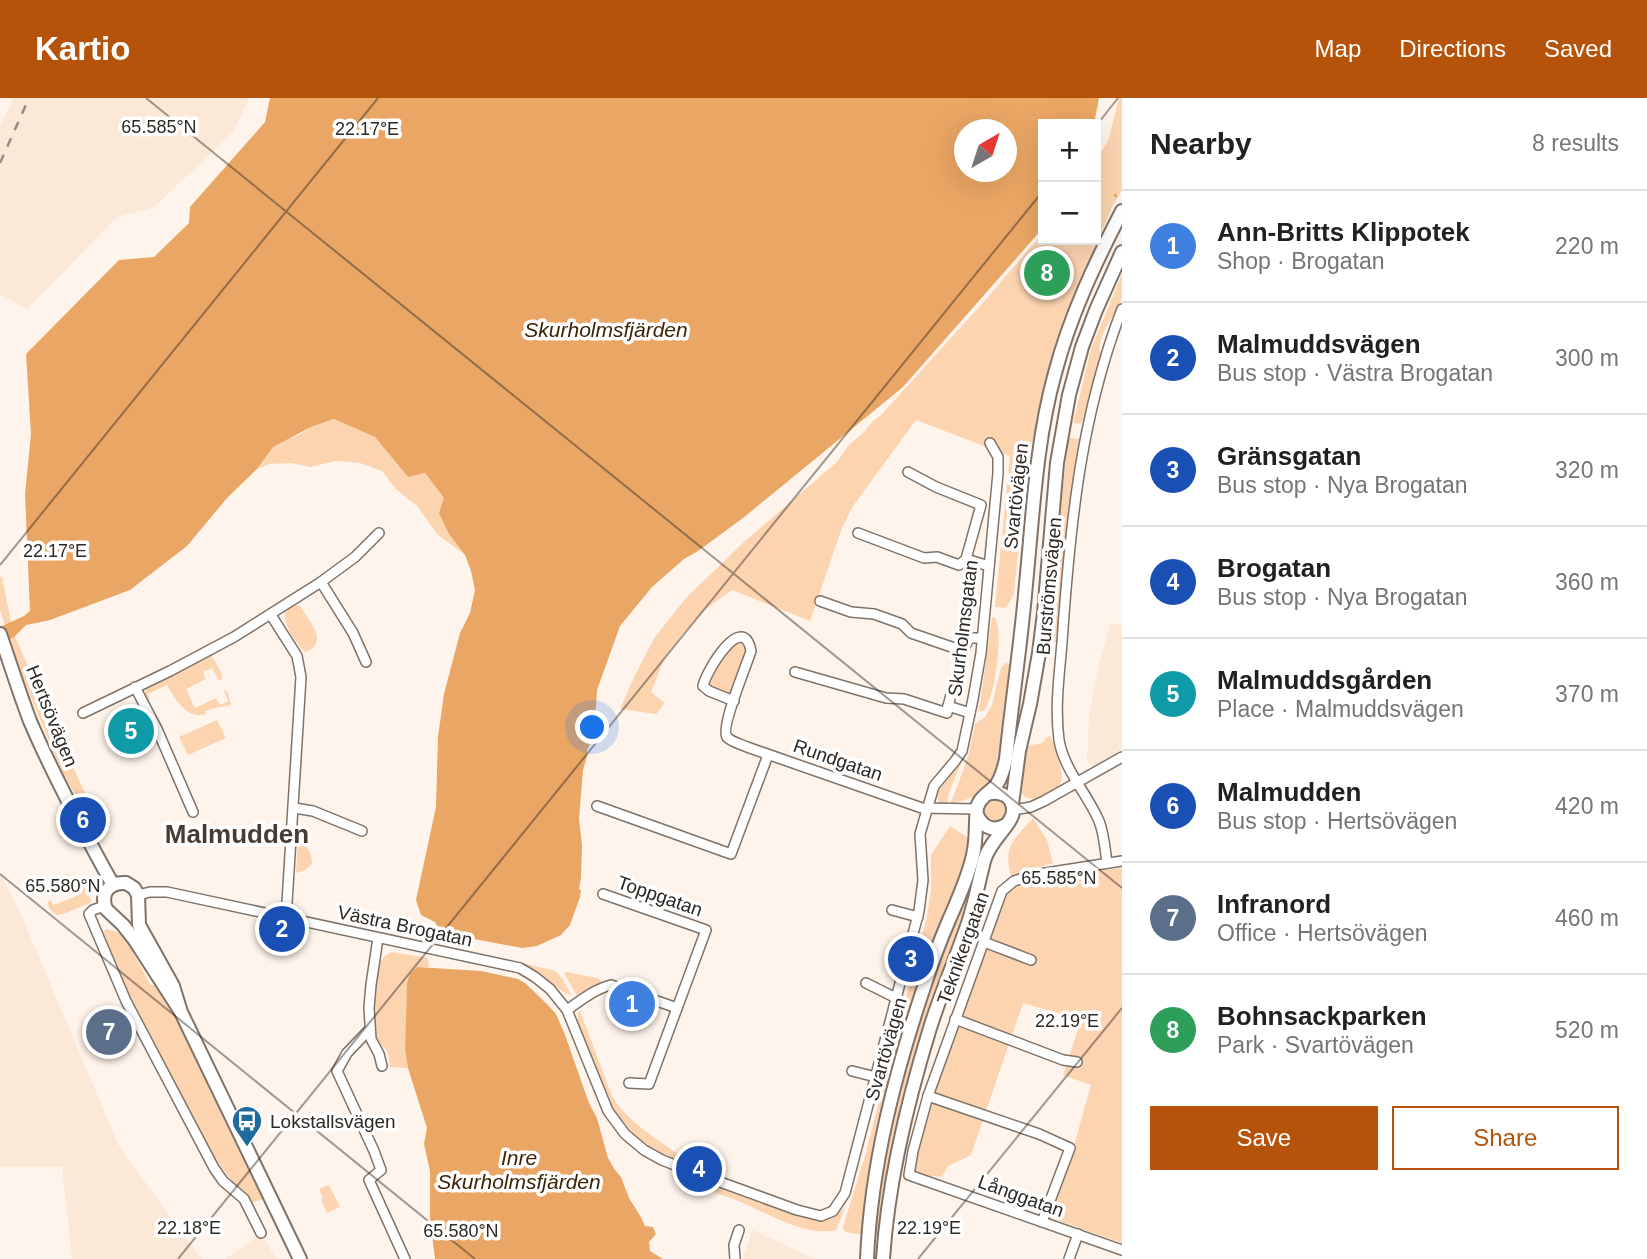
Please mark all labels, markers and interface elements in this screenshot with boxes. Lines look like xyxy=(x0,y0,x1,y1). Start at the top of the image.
text: Kartio xyxy=(35,30,130,67)
text: Map xyxy=(1315,35,1361,62)
text: Directions xyxy=(1399,35,1506,62)
text: Saved xyxy=(1544,35,1612,62)
text: 65.585°N xyxy=(121,117,197,137)
text: 22.17°E xyxy=(335,119,399,139)
north arrow xyxy=(954,119,1017,182)
map controls xyxy=(1038,119,1101,245)
button: + xyxy=(1038,119,1101,182)
text: Nearby xyxy=(1150,127,1252,160)
text: 8 results xyxy=(1532,130,1619,156)
button: − xyxy=(1038,182,1101,245)
text: Ann-Britts Klippotek xyxy=(1217,217,1470,247)
text: 1 xyxy=(1167,233,1179,259)
text: 220 m xyxy=(1555,233,1619,259)
pin: 8 xyxy=(1024,247,1070,299)
text: Shop · Brogatan xyxy=(1217,248,1385,274)
water label: Skurholmsfjärden xyxy=(524,318,688,341)
text: Malmuddsvägen xyxy=(1217,329,1421,359)
text: 2 xyxy=(1167,345,1179,371)
text: 300 m xyxy=(1555,345,1619,371)
text: Bus stop · Västra Brogatan xyxy=(1217,360,1493,386)
text: Gränsgatan xyxy=(1217,441,1362,471)
street label: Svartövägen xyxy=(1000,442,1032,550)
text: 3 xyxy=(1167,457,1179,483)
text: 320 m xyxy=(1555,457,1619,483)
text: Bus stop · Nya Brogatan xyxy=(1217,472,1468,498)
street label: Burströmsvägen xyxy=(1033,516,1065,656)
text: 22.17°E xyxy=(23,541,87,561)
text: Brogatan xyxy=(1217,553,1331,583)
street label: Skurholmsgatan xyxy=(944,559,982,697)
text: 4 xyxy=(1167,569,1179,595)
text: 360 m xyxy=(1555,569,1619,595)
text: Bus stop · Nya Brogatan xyxy=(1217,584,1468,610)
street label: Hertsövägen xyxy=(22,662,82,770)
text: Malmuddsgården xyxy=(1217,665,1432,695)
text: 5 xyxy=(1167,681,1179,707)
text: 370 m xyxy=(1555,681,1619,707)
text: Place · Malmuddsvägen xyxy=(1217,696,1464,722)
pin: 5 xyxy=(108,705,154,757)
your location xyxy=(575,710,609,744)
street label: Rundgatan xyxy=(791,735,885,785)
text: Malmudden xyxy=(1217,777,1361,807)
text: 6 xyxy=(1167,793,1179,819)
text: 420 m xyxy=(1555,793,1619,819)
pin: 6 xyxy=(60,794,106,846)
text: Bus stop · Hertsövägen xyxy=(1217,808,1457,834)
district label: Malmudden xyxy=(165,819,309,849)
text: 65.585°N xyxy=(1021,868,1097,888)
street label: Toppgatan xyxy=(615,872,705,920)
text: 65.580°N xyxy=(25,876,101,896)
street label: Teknikergatan xyxy=(933,889,993,1007)
text: Infranord xyxy=(1217,889,1331,919)
street label: Västra Brogatan xyxy=(336,901,474,951)
pin: 2 xyxy=(259,903,305,955)
text: 7 xyxy=(1167,905,1179,931)
text: 460 m xyxy=(1555,905,1619,931)
text: Office · Hertsövägen xyxy=(1217,920,1428,946)
pin: 3 xyxy=(888,933,934,985)
pin: 1 xyxy=(609,978,655,1030)
street label: Svartövägen xyxy=(861,995,911,1103)
text: Bohnsackparken xyxy=(1217,1001,1427,1031)
pin: 7 xyxy=(86,1006,132,1058)
text: 22.19°E xyxy=(1035,1011,1099,1031)
text: 8 xyxy=(1167,1017,1179,1043)
text: 520 m xyxy=(1555,1017,1619,1043)
text: Park · Svartövägen xyxy=(1217,1032,1414,1058)
bus stop icon: Lokstallsvägen xyxy=(230,1104,264,1148)
button: Save xyxy=(1150,1106,1378,1170)
button: Share xyxy=(1392,1106,1619,1170)
place label: Lokstallsvägen xyxy=(270,1111,396,1132)
pin: 4 xyxy=(676,1143,722,1195)
water label: Inre Skurholmsfjärden xyxy=(437,1146,601,1193)
street label: Långgatan xyxy=(975,1171,1067,1221)
text: 22.18°E xyxy=(157,1218,221,1238)
text: 22.19°E xyxy=(897,1218,961,1238)
text: 65.580°N xyxy=(423,1221,499,1241)

